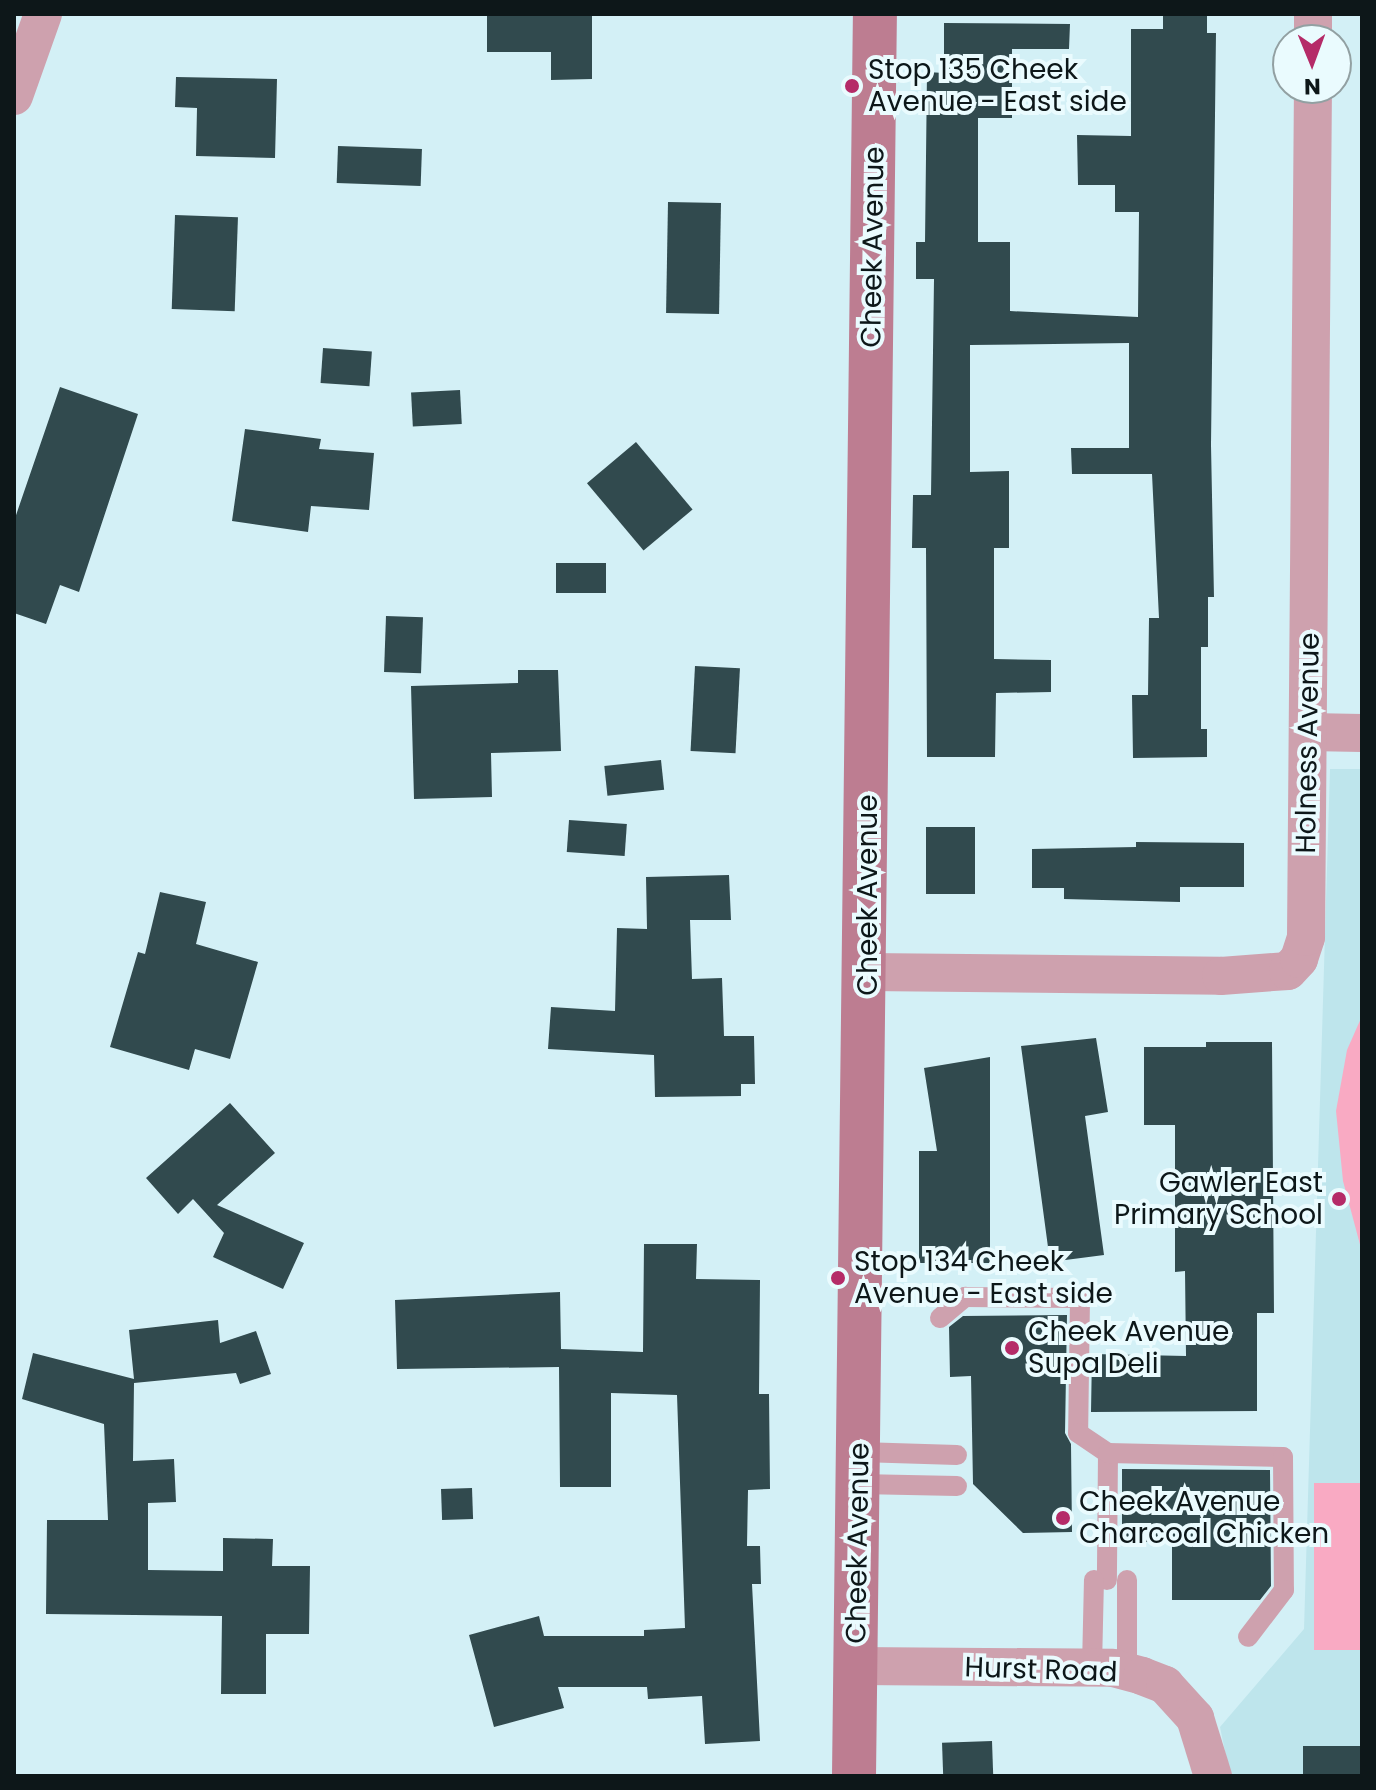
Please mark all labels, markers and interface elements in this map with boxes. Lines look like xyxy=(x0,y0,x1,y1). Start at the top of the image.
north arrow xyxy=(1272,24,1352,104)
place label: Stop 135 Cheek Avenue - East side xyxy=(868,53,1127,119)
text: N xyxy=(1304,71,1321,102)
marker: Stop 135 Cheek Avenue - East side xyxy=(843,77,861,95)
street label: Cheek Avenue xyxy=(854,146,892,348)
street label: Holness Avenue xyxy=(1289,632,1327,854)
street label: Cheek Avenue xyxy=(851,794,885,996)
place label: Gawler East Primary School xyxy=(1114,1166,1323,1232)
marker: Gawler East Primary School xyxy=(1330,1190,1348,1208)
place label: Stop 134 Cheek Avenue - East side xyxy=(854,1245,1113,1311)
marker: Stop 134 Cheek Avenue - East side xyxy=(829,1269,847,1287)
place label: Cheek Avenue Supa Deli xyxy=(1028,1315,1229,1381)
marker: Cheek Avenue Supa Deli xyxy=(1003,1339,1021,1357)
street label: Cheek Avenue xyxy=(839,1442,877,1644)
place label: Cheek Avenue Charcoal Chicken xyxy=(1079,1485,1329,1551)
marker: Cheek Avenue Charcoal Chicken xyxy=(1054,1509,1072,1527)
street label: Hurst Road xyxy=(964,1651,1118,1689)

